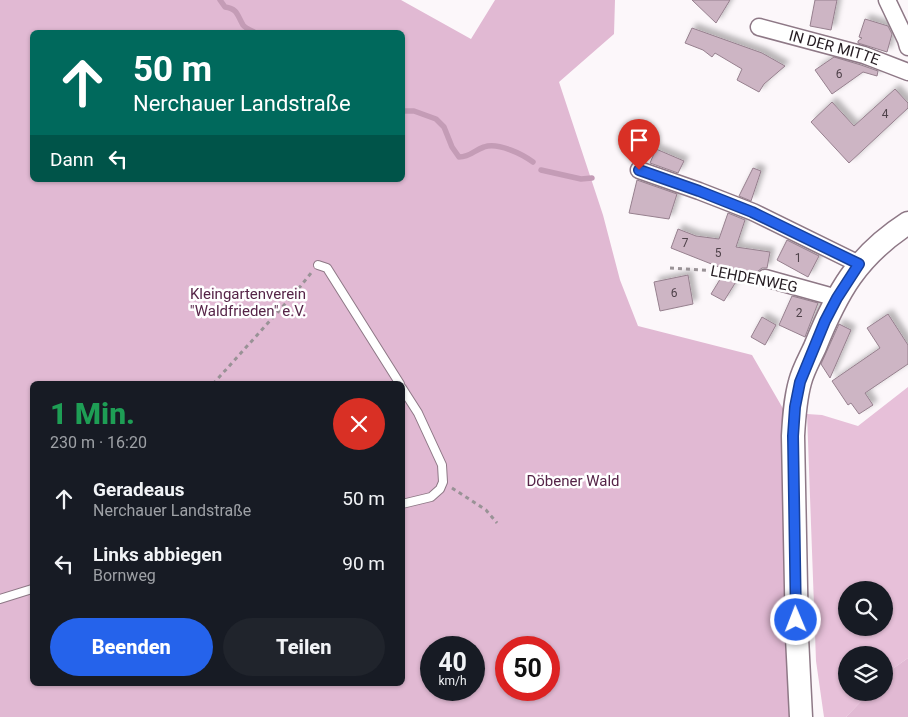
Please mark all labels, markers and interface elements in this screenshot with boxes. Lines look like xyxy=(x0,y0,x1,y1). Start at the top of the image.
street label: IN DER MITTE xyxy=(787,26,883,69)
text: 50 m xyxy=(133,49,212,90)
icon: ahead xyxy=(50,50,115,115)
house number: 6 xyxy=(836,67,843,81)
text: Nerchauer Landstraße xyxy=(133,91,351,116)
house number: 4 xyxy=(882,107,889,121)
pin xyxy=(618,119,660,170)
icon: arrive xyxy=(625,126,653,154)
icon: left xyxy=(104,145,132,173)
text: Dann xyxy=(50,148,94,171)
house number: 7 xyxy=(682,236,689,250)
house number: 5 xyxy=(715,246,722,260)
house number: 1 xyxy=(795,251,801,265)
street label: LEHDENWEG xyxy=(709,262,799,296)
park label: Kleingartenverein "Waldfrieden" e.V. xyxy=(190,285,306,320)
house number: 6 xyxy=(671,286,678,300)
house number: 2 xyxy=(796,306,803,320)
text: 1 Min. xyxy=(50,396,135,431)
button: close xyxy=(333,398,385,450)
text: 230 m · 16:20 xyxy=(50,433,147,452)
park label: Döbener Wald xyxy=(526,472,620,490)
text: Geradeaus xyxy=(93,478,185,501)
icon: ahead xyxy=(50,485,78,513)
text: 50 m xyxy=(342,487,385,510)
text: Nerchauer Landstraße xyxy=(93,501,251,520)
text: Links abbiegen xyxy=(93,543,222,566)
icon: left xyxy=(50,550,78,578)
text: 90 m xyxy=(342,552,385,575)
text: Bornweg xyxy=(93,566,156,585)
map controls xyxy=(838,581,893,701)
button: search xyxy=(838,581,893,636)
position arrow xyxy=(769,593,821,645)
button: Beenden xyxy=(50,618,213,676)
button: Teilen xyxy=(223,618,385,676)
speed limit sign: 50 xyxy=(495,636,560,701)
button: layers xyxy=(838,646,893,701)
text: 40 xyxy=(438,648,467,677)
text: km/h xyxy=(438,674,467,688)

